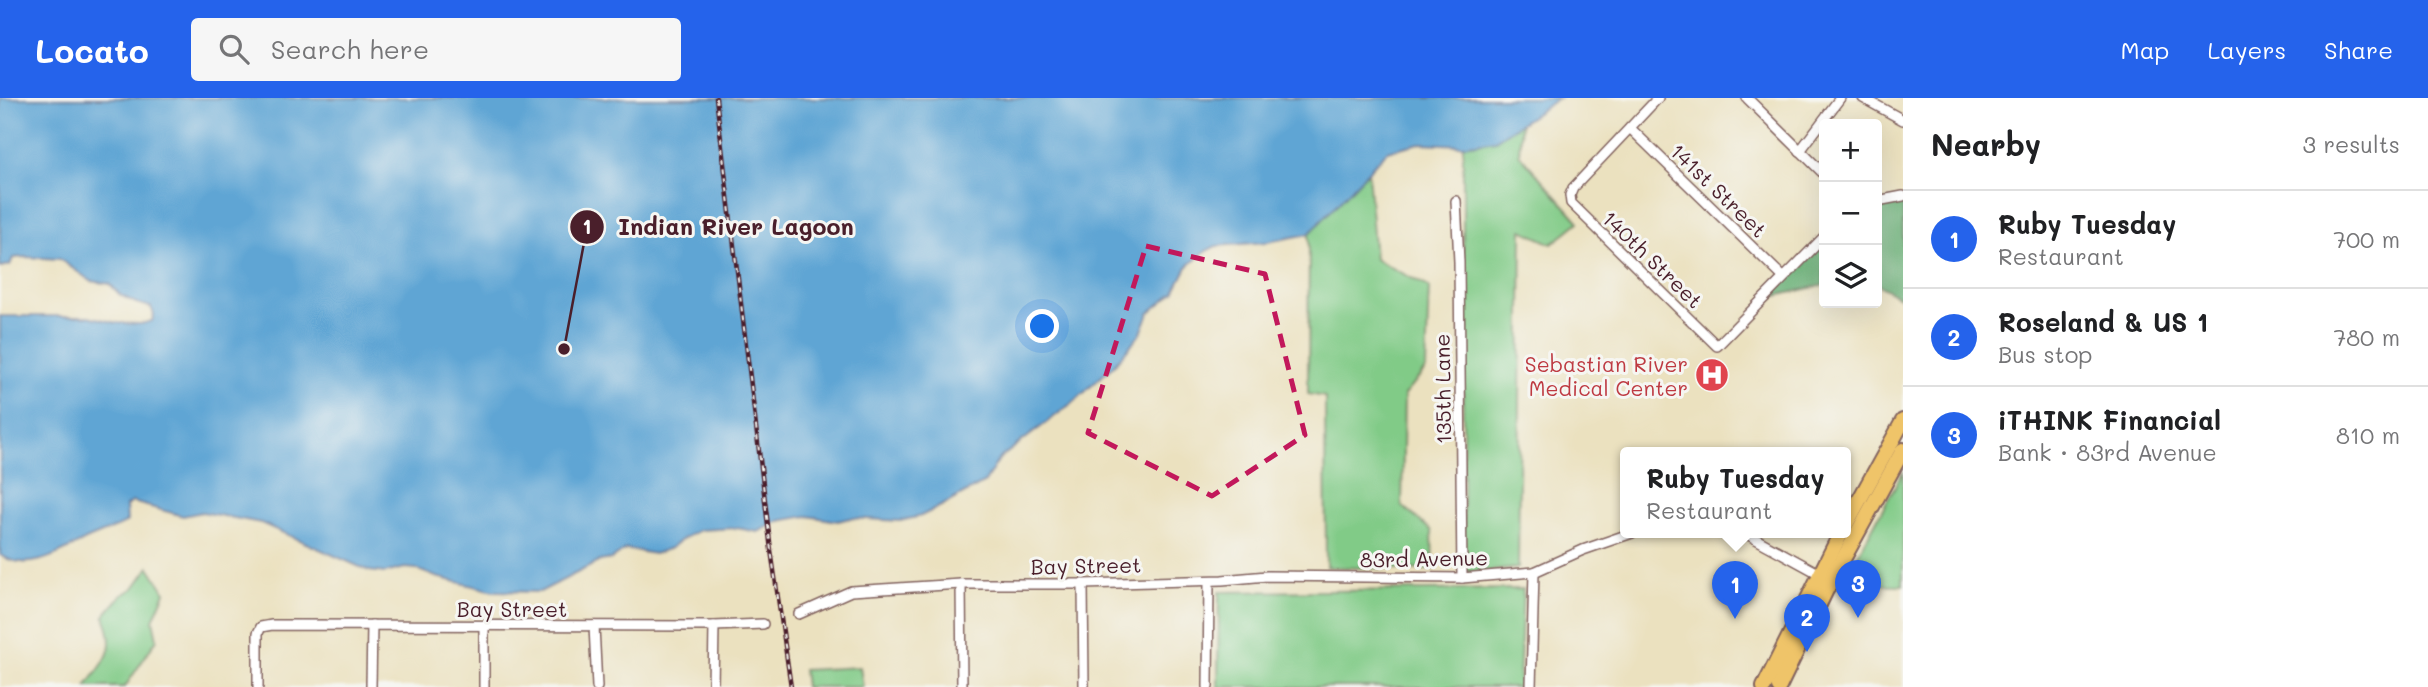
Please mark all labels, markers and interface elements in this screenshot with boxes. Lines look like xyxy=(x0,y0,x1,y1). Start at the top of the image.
search box xyxy=(191,18,681,81)
text: Locato xyxy=(35,28,149,71)
icon: search xyxy=(215,30,253,68)
text: Search here xyxy=(271,32,429,66)
text: Map xyxy=(2121,34,2169,65)
text: Layers xyxy=(2207,34,2286,65)
text: Share xyxy=(2324,34,2393,65)
map controls xyxy=(1819,119,1882,308)
button: + xyxy=(1819,119,1882,182)
text: Nearby xyxy=(1931,124,2041,164)
text: 3 results xyxy=(2303,129,2400,159)
street label: 141st Street xyxy=(1665,137,1773,243)
button: − xyxy=(1819,182,1882,245)
street label: 140th Street xyxy=(1597,204,1709,314)
callout: Indian River Lagoon xyxy=(570,205,868,249)
text: Ruby Tuesday xyxy=(1998,207,2176,241)
text: Indian River Lagoon xyxy=(618,211,854,241)
text: 1 xyxy=(582,212,592,239)
text: 1 xyxy=(1949,224,1959,254)
text: 700 m xyxy=(2333,224,2400,254)
text: Restaurant xyxy=(1998,241,2124,271)
button: layers xyxy=(1819,245,1882,308)
text: Roseland & US 1 xyxy=(1998,305,2208,339)
your location xyxy=(1025,309,1059,343)
text: 2 xyxy=(1948,322,1960,352)
text: 780 m xyxy=(2333,322,2400,352)
street label: 135th Lane xyxy=(1428,334,1456,444)
text: Bus stop xyxy=(1998,339,2093,369)
place label: Sebastian River Medical Center xyxy=(1525,350,1688,401)
hospital icon: Sebastian River Medical Center xyxy=(1693,356,1731,394)
text: iTHINK Financial xyxy=(1998,403,2221,437)
text: 3 xyxy=(1947,420,1961,450)
text: 810 m xyxy=(2336,420,2400,450)
text: Bank · 83rd Avenue xyxy=(1998,437,2217,467)
popup xyxy=(1620,447,1851,538)
text: Ruby Tuesday xyxy=(1646,461,1825,495)
text: Restaurant xyxy=(1646,495,1772,525)
street label: 83rd Avenue xyxy=(1360,543,1488,573)
street label: Bay Street xyxy=(1030,551,1142,579)
pin: 3 xyxy=(1835,560,1881,618)
pin: 1 xyxy=(1712,561,1758,619)
pin: 2 xyxy=(1784,594,1830,652)
street label: Bay Street xyxy=(457,595,567,622)

